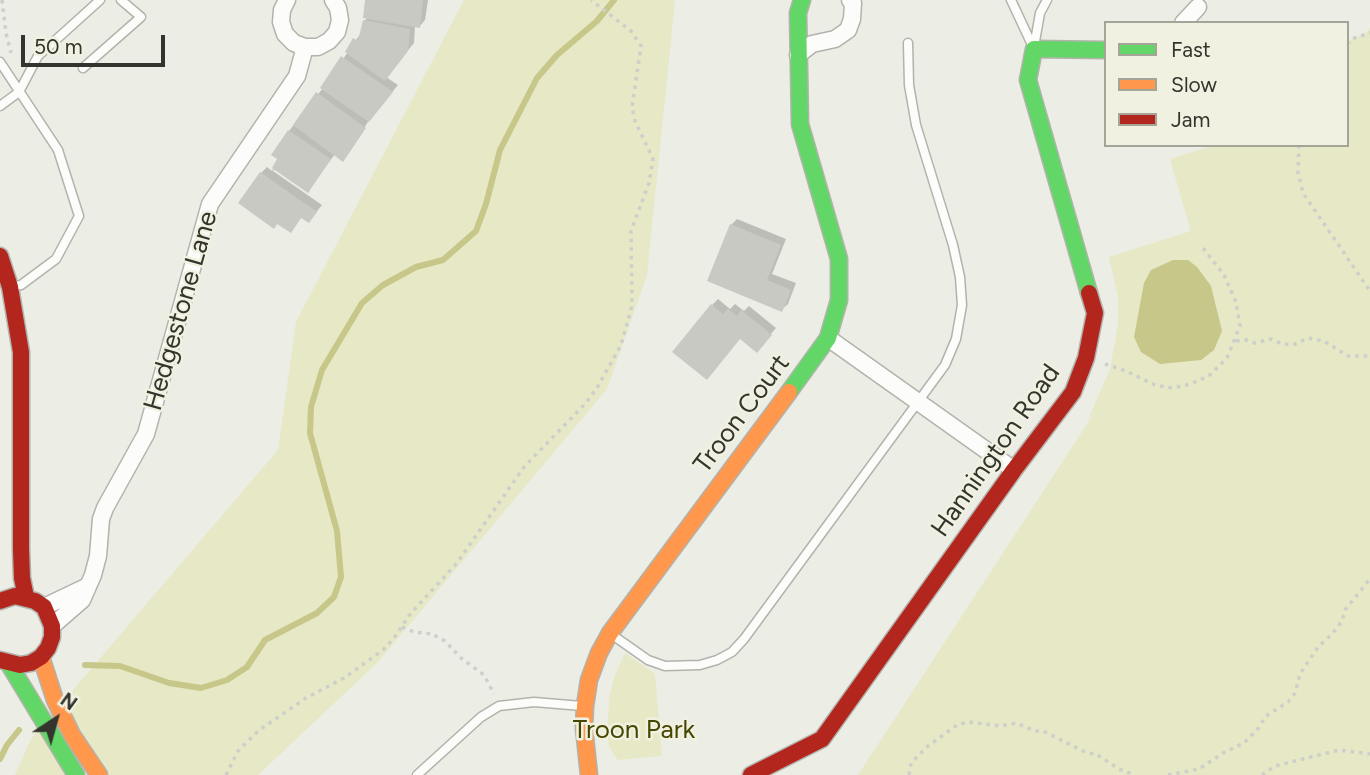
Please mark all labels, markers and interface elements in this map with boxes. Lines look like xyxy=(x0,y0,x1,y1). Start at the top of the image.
scale bar xyxy=(24,21,168,65)
legend xyxy=(1104,21,1349,147)
text: 50 m xyxy=(34,34,83,59)
text: Fast xyxy=(1171,37,1211,62)
text: Slow xyxy=(1171,72,1217,97)
text: Jam xyxy=(1171,107,1210,132)
street label: Hedgestone Lane xyxy=(138,208,224,414)
street label: Troon Court xyxy=(687,349,797,479)
street label: Hannington Road xyxy=(925,359,1067,543)
north arrow xyxy=(21,684,91,754)
text: N xyxy=(56,688,81,715)
park label: Troon Park xyxy=(573,714,695,746)

